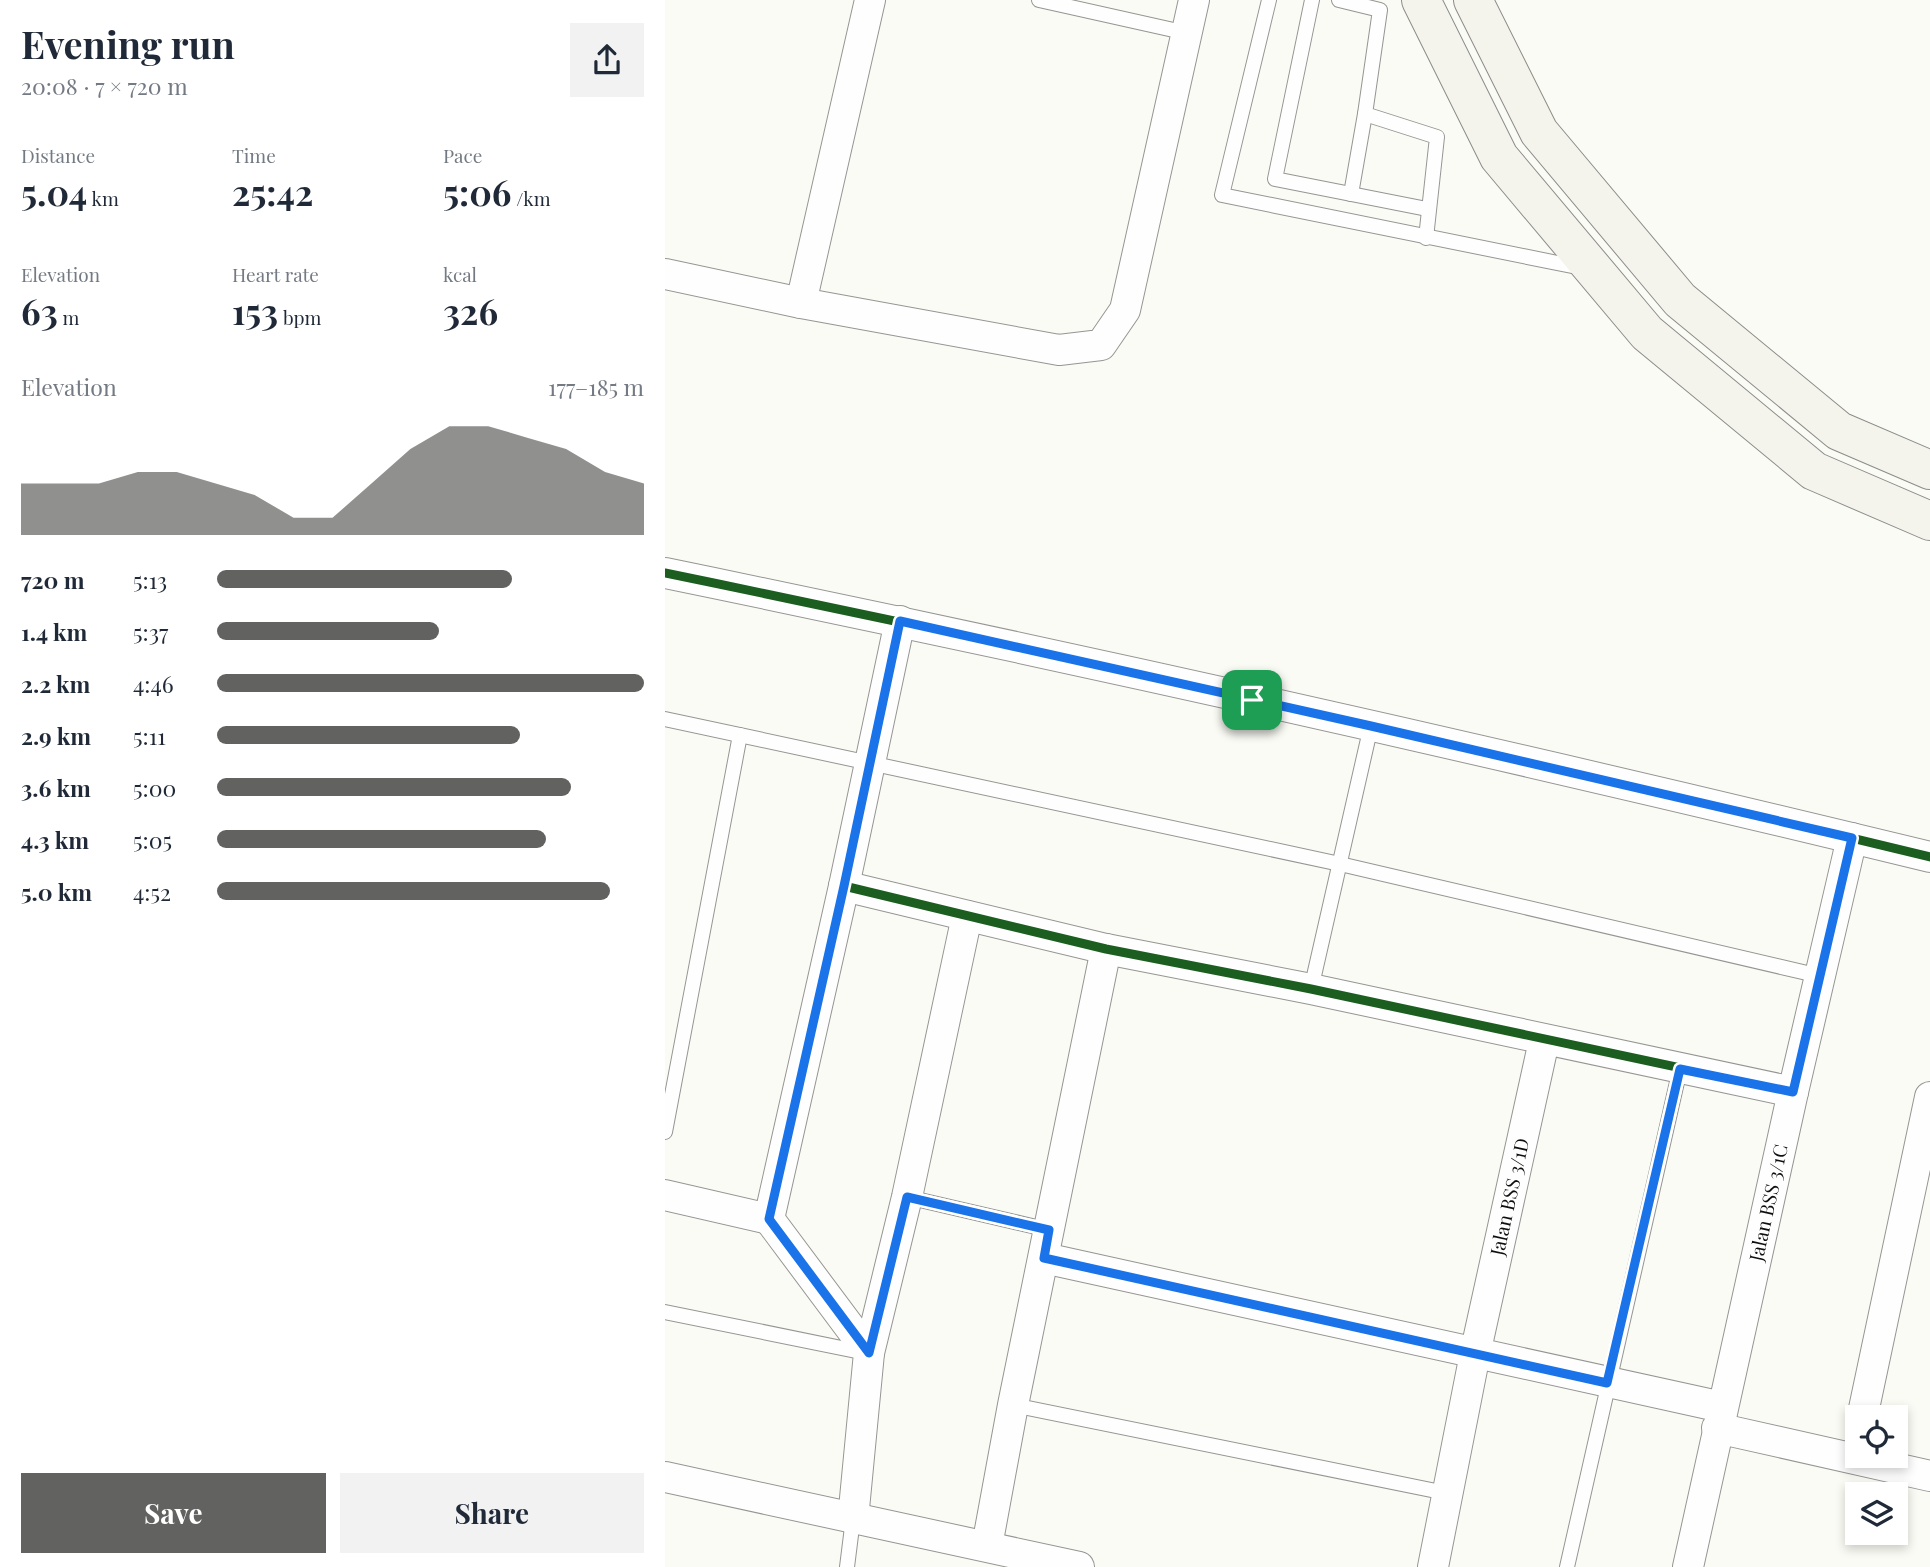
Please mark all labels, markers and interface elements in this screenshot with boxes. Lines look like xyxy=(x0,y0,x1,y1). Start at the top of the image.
text: Evening run xyxy=(21,18,235,69)
button: share xyxy=(570,23,644,97)
text: 20:08 · 7 × 720 m xyxy=(21,70,188,101)
text: Distance xyxy=(21,142,95,168)
text: Time xyxy=(232,142,276,168)
text: Pace xyxy=(443,142,482,168)
text: 5.04 xyxy=(21,168,87,215)
text: 25:42 xyxy=(232,168,313,215)
text: 5:06 xyxy=(443,168,511,215)
text: km xyxy=(87,185,119,211)
text: /km xyxy=(511,185,551,211)
text: Elevation xyxy=(21,261,100,287)
text: Heart rate xyxy=(232,261,319,287)
text: kcal xyxy=(443,261,477,287)
text: 63 xyxy=(21,287,58,334)
text: 153 xyxy=(232,287,278,334)
text: 326 xyxy=(443,287,498,334)
text: m xyxy=(58,304,79,330)
text: bpm xyxy=(278,304,322,330)
text: Elevation xyxy=(21,371,117,402)
text: 177–185 m xyxy=(548,371,644,402)
text: 720 m xyxy=(21,564,85,595)
text: 5:13 xyxy=(133,564,167,595)
text: 1.4 km xyxy=(21,616,87,647)
text: 5:37 xyxy=(133,616,168,647)
text: 2.2 km xyxy=(21,668,90,699)
text: 4:46 xyxy=(133,668,174,699)
pin xyxy=(1222,670,1282,730)
icon: arrive xyxy=(1233,681,1271,719)
text: 2.9 km xyxy=(21,720,91,751)
text: 5:11 xyxy=(133,720,166,751)
text: 3.6 km xyxy=(21,772,91,803)
text: 5:00 xyxy=(133,772,176,803)
text: 4.3 km xyxy=(21,824,89,855)
text: 5:05 xyxy=(133,824,172,855)
text: 5.0 km xyxy=(21,876,92,907)
text: 4:52 xyxy=(133,876,171,907)
street label: Jalan BSS 3/1D xyxy=(1483,1135,1534,1259)
street label: Jalan BSS 3/1C xyxy=(1742,1142,1793,1265)
map controls xyxy=(1845,1405,1908,1545)
button: locate xyxy=(1845,1405,1908,1468)
button: Save xyxy=(21,1473,326,1553)
button: Share xyxy=(340,1473,644,1553)
button: layers xyxy=(1845,1482,1908,1545)

